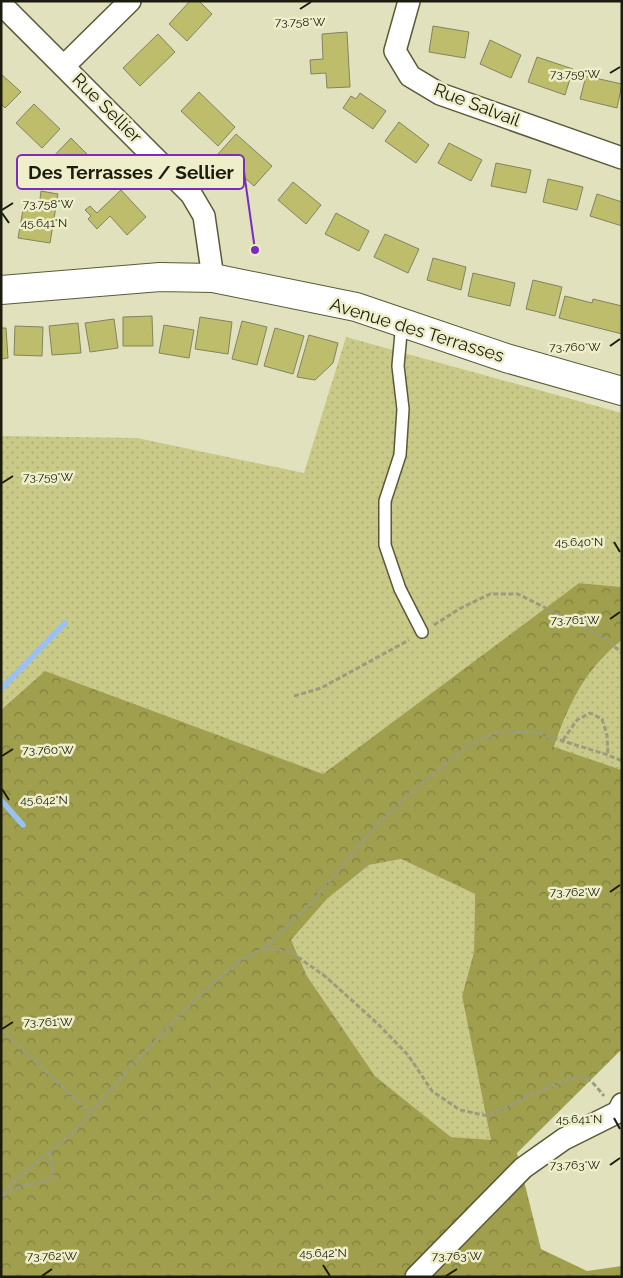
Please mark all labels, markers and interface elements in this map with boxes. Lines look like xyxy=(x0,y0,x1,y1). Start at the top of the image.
text: 73.758°W xyxy=(275,15,326,29)
text: 73.759°W xyxy=(550,67,600,81)
street label: Rue Sellier xyxy=(68,69,147,147)
street label: Rue Salvail xyxy=(431,78,523,131)
callout: Des Terrasses / Sellier xyxy=(17,155,244,189)
text: Des Terrasses / Sellier xyxy=(28,161,235,183)
text: 73.758°W xyxy=(23,197,74,211)
text: 45.641°N xyxy=(21,216,67,230)
street label: Avenue des Terrasses xyxy=(328,293,507,366)
text: 73.760°W xyxy=(549,340,601,354)
text: 73.759°W xyxy=(23,470,73,484)
text: 45.640°N xyxy=(555,535,603,549)
text: 73.761°W xyxy=(550,613,600,627)
text: 73.760°W xyxy=(22,743,74,757)
text: 45.642°N xyxy=(20,793,68,807)
text: 73.762°W xyxy=(550,885,601,899)
text: 73.761°W xyxy=(23,1015,73,1029)
text: 45.641°N xyxy=(556,1112,602,1126)
text: 73.763°W xyxy=(550,1158,601,1172)
text: 45.642°N xyxy=(299,1246,347,1260)
text: 73.762°W xyxy=(27,1249,78,1263)
text: 73.763°W xyxy=(432,1249,483,1263)

